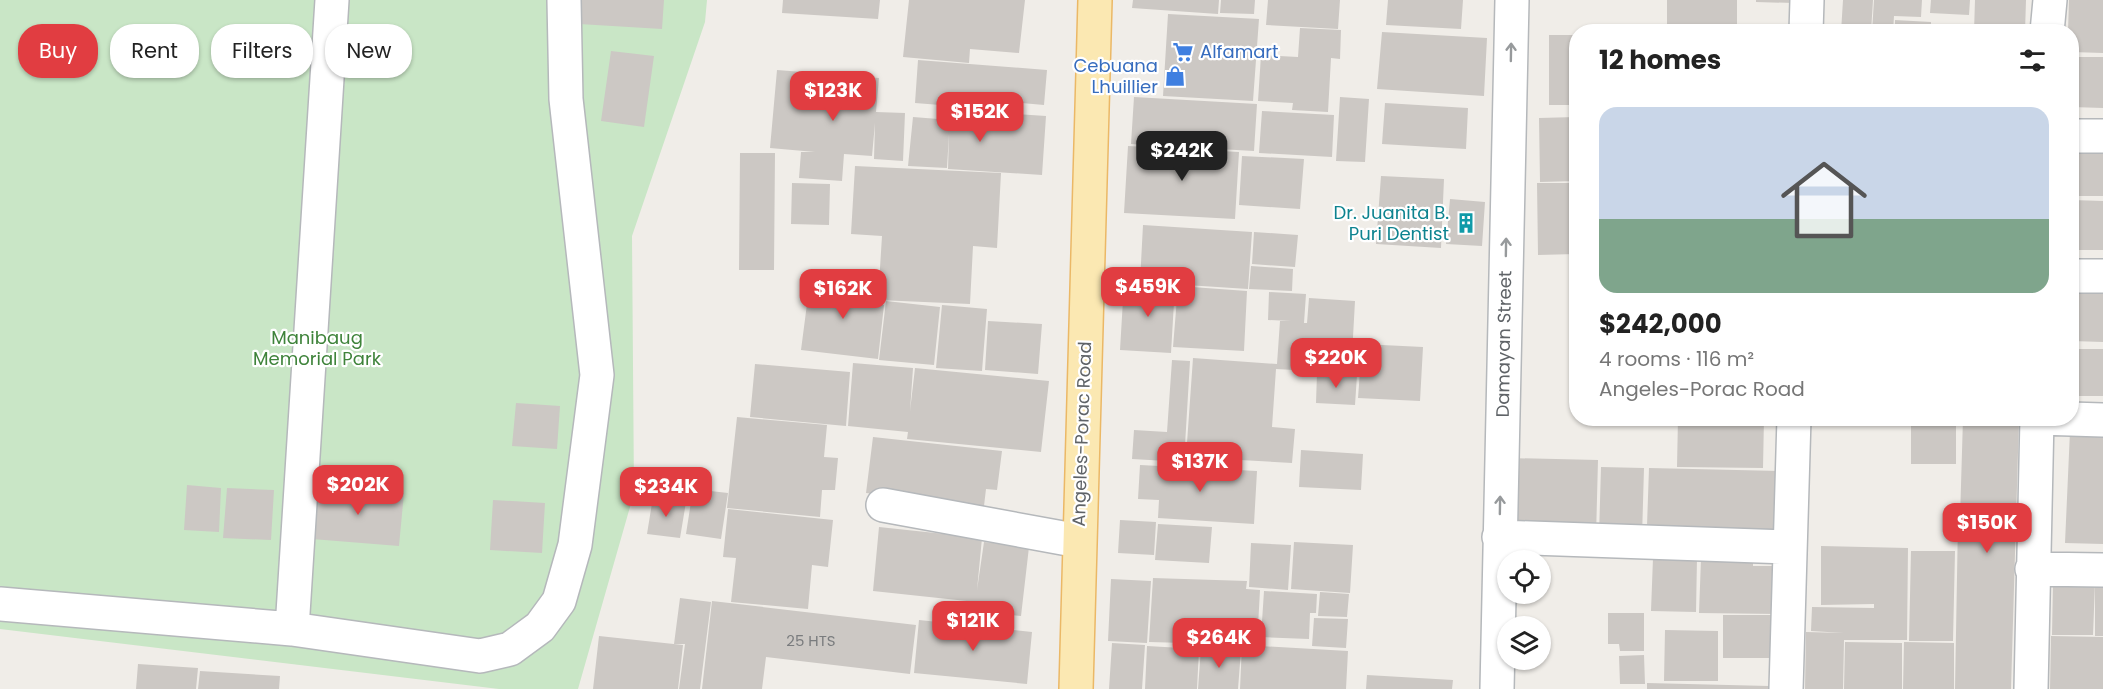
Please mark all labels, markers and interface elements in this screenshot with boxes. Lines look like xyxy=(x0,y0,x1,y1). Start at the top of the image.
chip: Buy xyxy=(18,24,98,78)
chip: Rent xyxy=(110,24,199,78)
chip: Filters xyxy=(211,24,313,78)
chip: New xyxy=(325,24,412,78)
place label: Alfamart xyxy=(1200,39,1279,64)
supermarket icon: Alfamart xyxy=(1171,40,1195,64)
one-way arrow xyxy=(1505,42,1516,62)
text: 12 homes xyxy=(1599,42,1721,78)
icon: filters xyxy=(2016,44,2049,77)
place label: Cebuana Lhuillier xyxy=(1073,53,1158,99)
shop icon: Cebuana Lhuillier xyxy=(1163,64,1187,88)
pin: $123K xyxy=(791,71,875,122)
text: $123K xyxy=(804,76,862,104)
pin: $152K xyxy=(938,92,1022,143)
text: $152K xyxy=(950,97,1010,125)
pin: $242K xyxy=(1140,131,1224,182)
text: $242K xyxy=(1150,136,1214,164)
icon: home xyxy=(1770,146,1878,254)
place label: Dr. Juanita B. Puri Dentist xyxy=(1333,200,1449,246)
building icon: Dr. Juanita B. Puri Dentist xyxy=(1454,211,1478,235)
one-way arrow xyxy=(1500,237,1512,257)
pin: $459K xyxy=(1106,267,1190,318)
pin: $162K xyxy=(801,269,885,320)
street label: Damayan Street xyxy=(1490,270,1517,418)
text: $459K xyxy=(1115,272,1181,300)
text: $162K xyxy=(814,274,872,302)
text: $242,000 xyxy=(1599,306,1722,342)
park label: Manibaug Memorial Park xyxy=(253,325,382,371)
pin: $220K xyxy=(1294,338,1378,389)
street label: Angeles-Porac Road xyxy=(1066,341,1097,527)
text: $220K xyxy=(1305,343,1367,371)
text: 4 rooms · 116 m² xyxy=(1599,345,1754,373)
text: Angeles-Porac Road xyxy=(1599,375,1805,403)
pin: $137K xyxy=(1158,442,1242,493)
text: $137K xyxy=(1171,447,1229,475)
pin: $202K xyxy=(316,465,400,516)
pin: $234K xyxy=(624,467,708,518)
text: $202K xyxy=(327,470,389,498)
text: $234K xyxy=(634,472,698,500)
one-way arrow xyxy=(1494,495,1506,515)
pin: $150K xyxy=(1945,503,2029,554)
text: $150K xyxy=(1957,508,2017,536)
map controls xyxy=(1497,550,1551,670)
button: locate xyxy=(1497,550,1551,604)
pin: $121K xyxy=(931,601,1015,652)
text: $121K xyxy=(946,606,1000,634)
button: layers xyxy=(1497,616,1551,670)
pin: $264K xyxy=(1177,618,1261,669)
text: $264K xyxy=(1187,623,1251,651)
house number: 25 HTS xyxy=(786,630,836,651)

